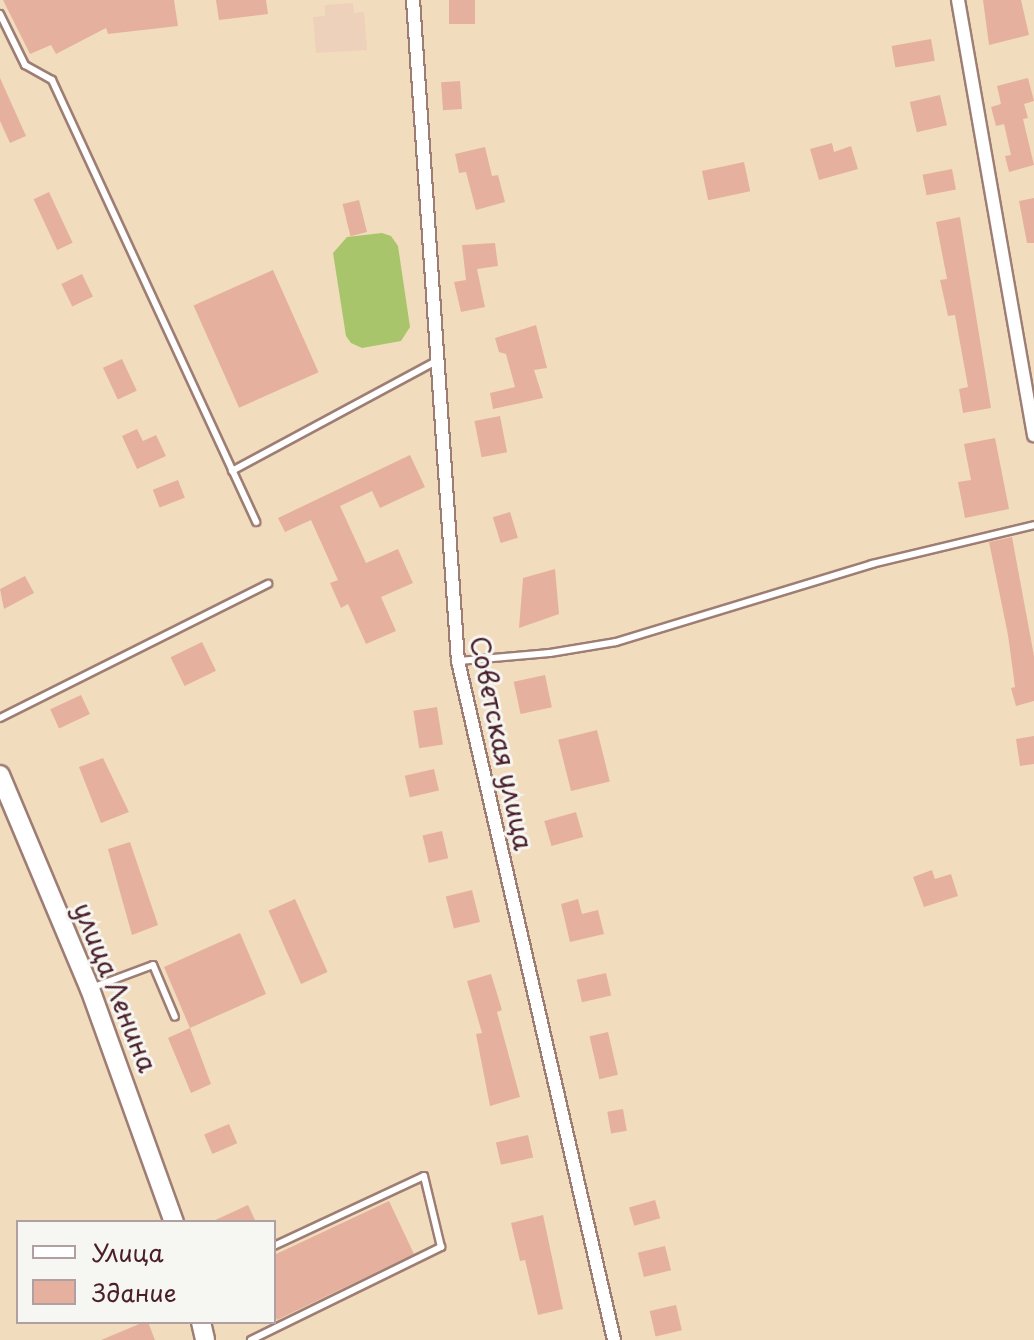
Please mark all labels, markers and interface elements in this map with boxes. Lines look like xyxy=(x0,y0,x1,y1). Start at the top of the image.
street label: Советская улица xyxy=(464,632,540,854)
street label: улица Ленина xyxy=(67,897,165,1077)
legend xyxy=(16,1220,276,1324)
text: Улица xyxy=(92,1234,164,1270)
text: Здание xyxy=(92,1274,177,1310)

